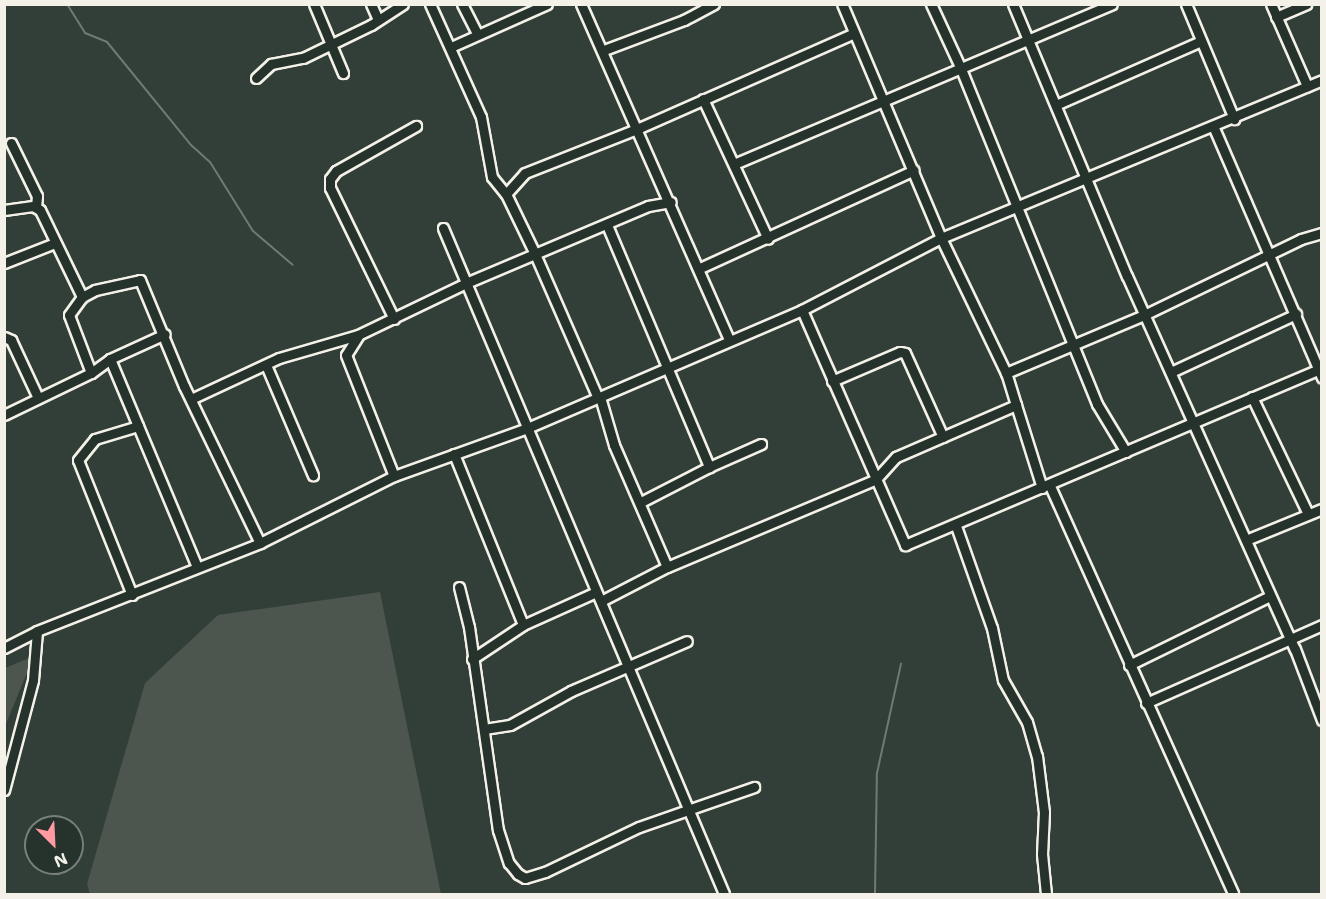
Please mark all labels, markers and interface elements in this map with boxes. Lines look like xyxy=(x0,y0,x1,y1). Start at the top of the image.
north arrow xyxy=(24,815,84,875)
text: N xyxy=(51,848,71,872)

